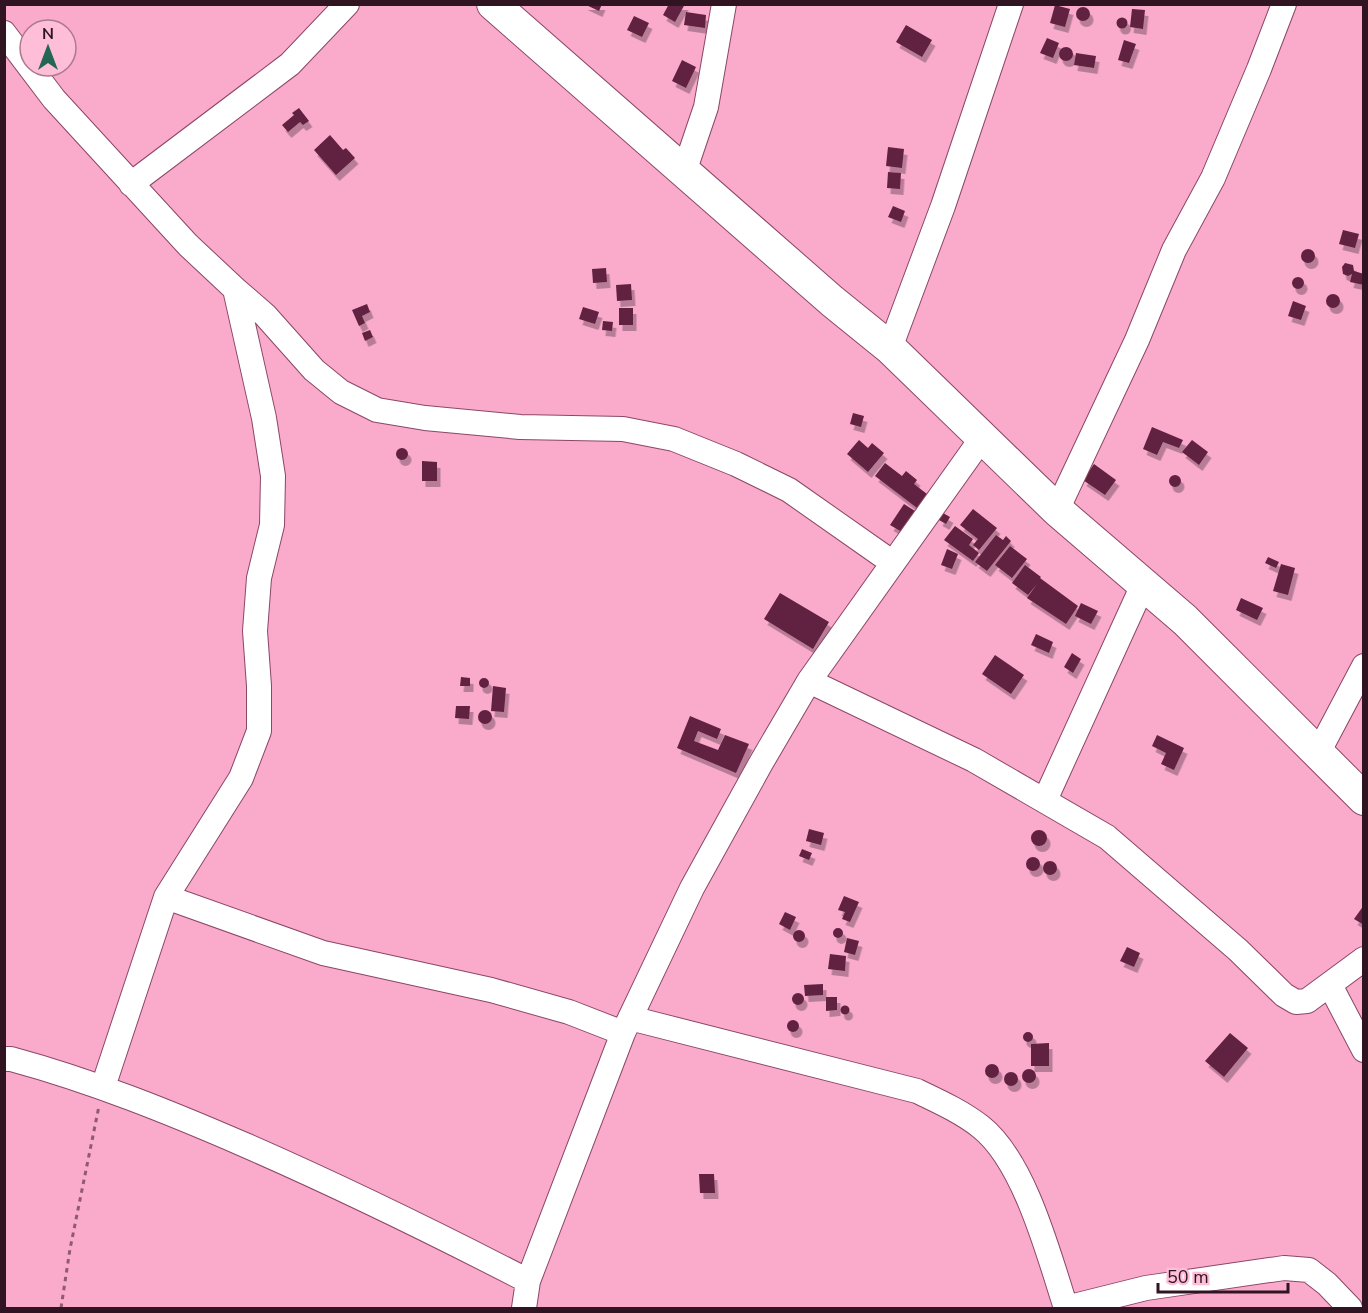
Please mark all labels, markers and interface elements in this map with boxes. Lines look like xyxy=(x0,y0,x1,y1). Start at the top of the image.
north arrow xyxy=(18,18,78,78)
text: N xyxy=(42,23,54,45)
scale bar xyxy=(1158,1256,1288,1294)
text: 50 m xyxy=(1167,1265,1209,1289)

